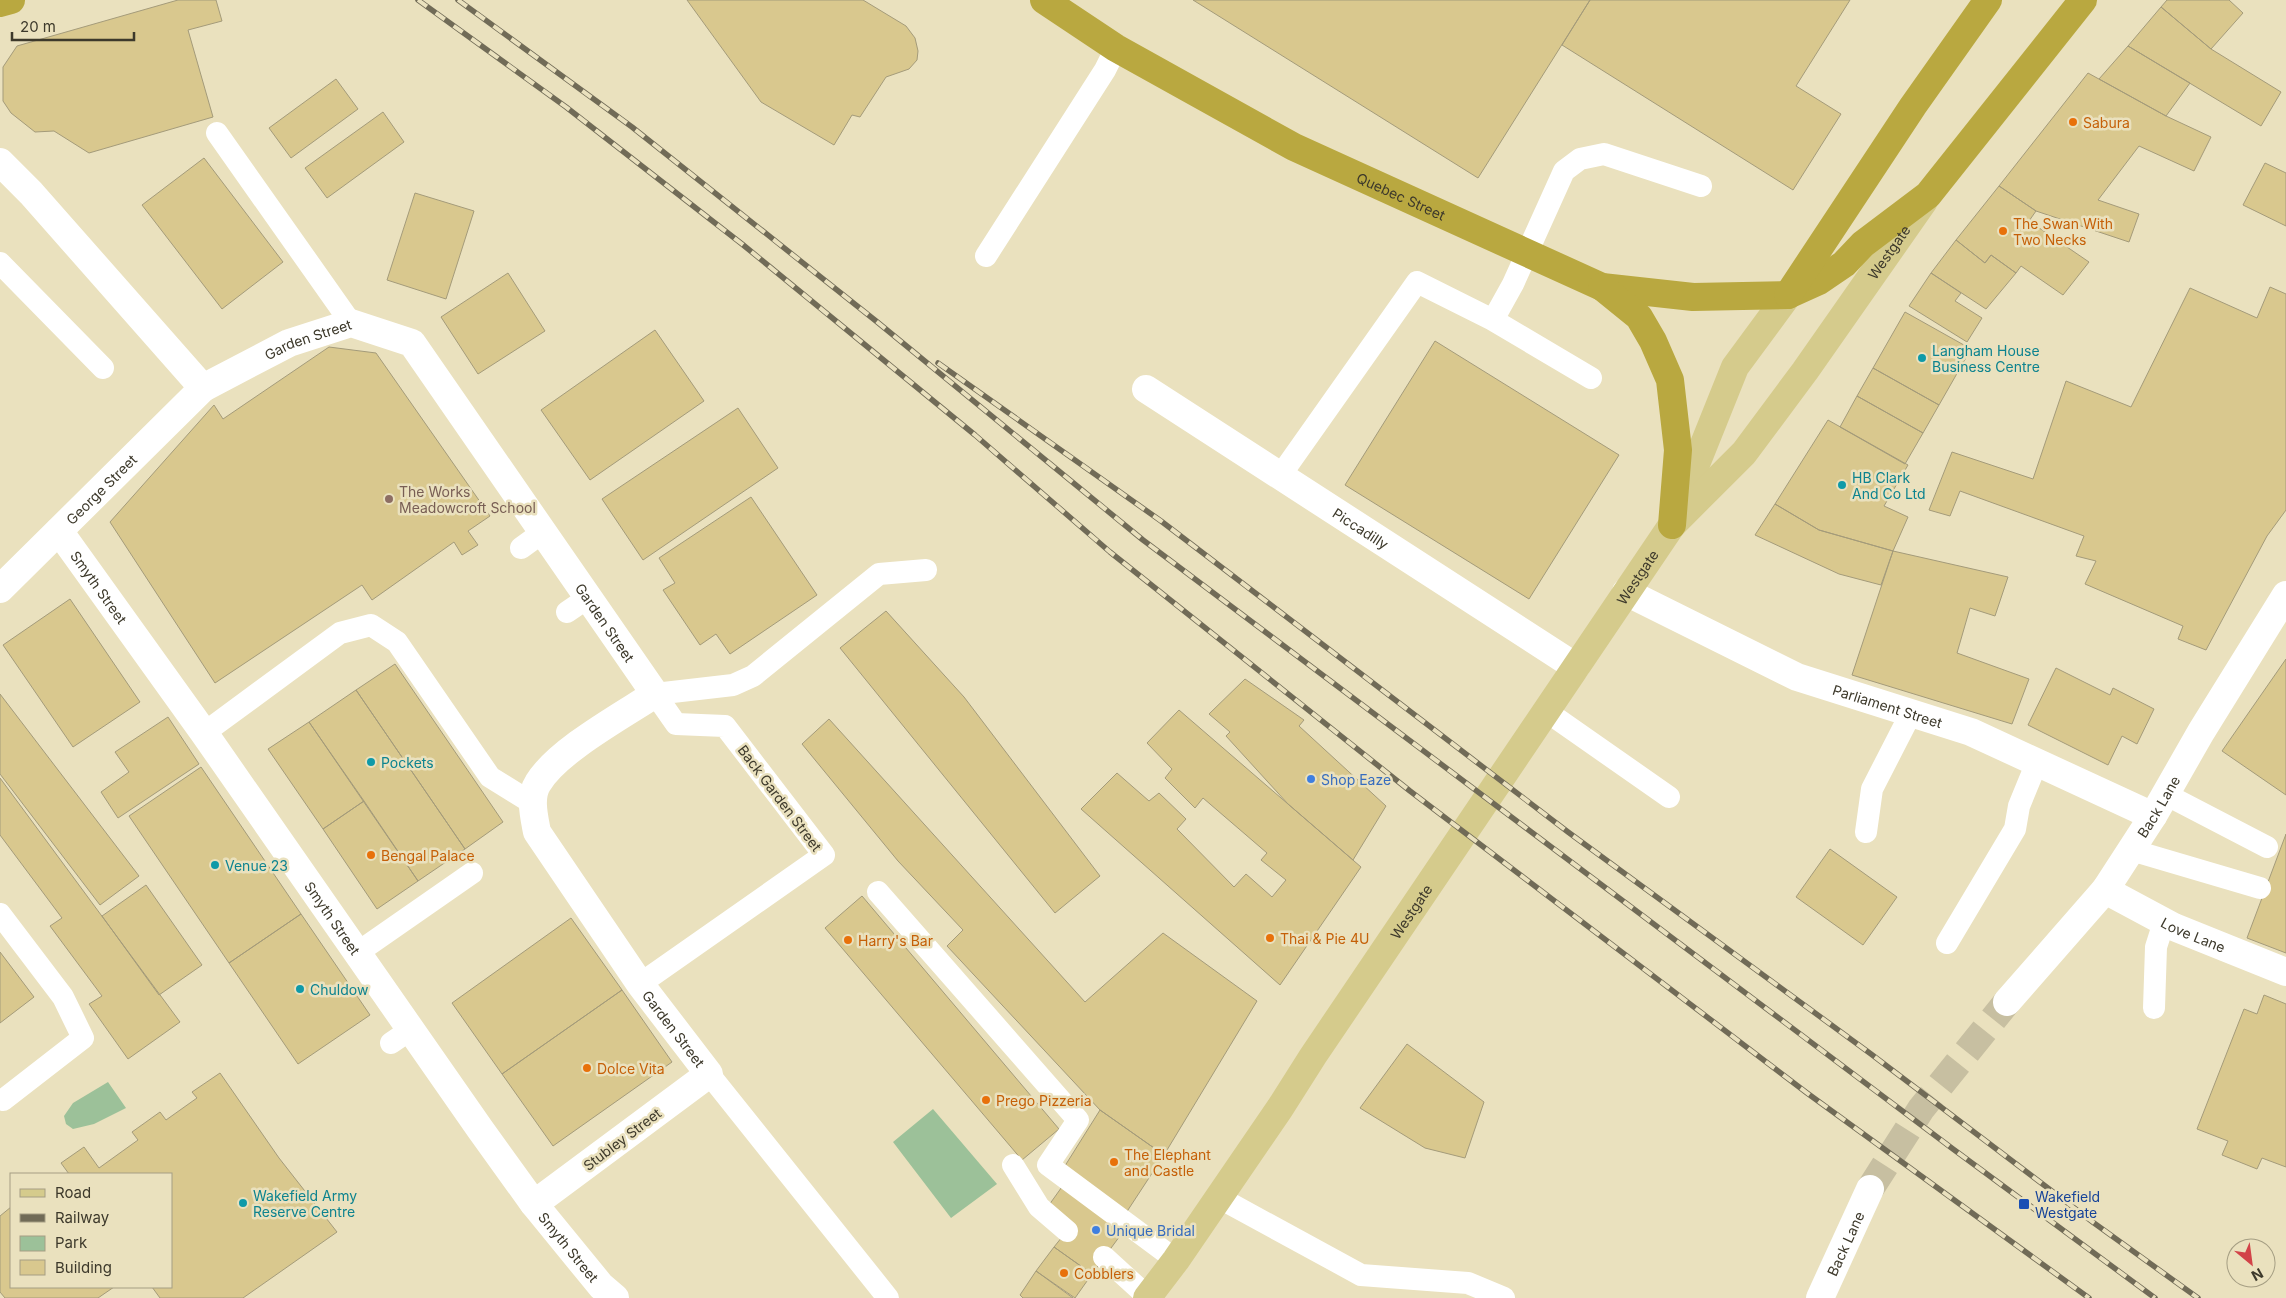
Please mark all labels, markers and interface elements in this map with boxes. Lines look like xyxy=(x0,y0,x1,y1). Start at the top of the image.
scale bar xyxy=(12,10,135,42)
text: 20 m xyxy=(20,17,56,36)
place label: Sabura xyxy=(2083,114,2130,131)
marker: Sabura xyxy=(2067,116,2079,128)
street label: Quebec Street xyxy=(1354,168,1449,223)
place label: The Swan With Two Necks xyxy=(2013,215,2113,248)
street label: Westgate xyxy=(1864,221,1913,282)
marker: The Swan With Two Necks xyxy=(1997,225,2009,237)
street label: Garden Street xyxy=(261,315,354,363)
place label: Langham House Business Centre xyxy=(1932,342,2040,375)
marker: Langham House Business Centre xyxy=(1916,352,1928,364)
street label: George Street xyxy=(62,450,140,528)
place label: HB Clark And Co Ltd xyxy=(1852,469,1926,502)
marker: HB Clark And Co Ltd xyxy=(1836,479,1848,491)
place label: The Works Meadowcroft School xyxy=(399,483,536,516)
marker: The Works Meadowcroft School xyxy=(383,493,395,505)
street label: Piccadilly xyxy=(1330,504,1392,552)
street label: Westgate xyxy=(1613,546,1661,607)
street label: Smyth Street xyxy=(67,547,131,627)
street label: Garden Street xyxy=(572,580,639,665)
street label: Parliament Street xyxy=(1831,680,1945,731)
street label: Back Garden Street xyxy=(735,742,826,855)
place label: Pockets xyxy=(381,754,434,771)
marker: Pockets xyxy=(365,756,377,768)
place label: Shop Eaze xyxy=(1321,771,1391,788)
street label: Back Lane xyxy=(2133,772,2183,840)
marker: Shop Eaze xyxy=(1305,773,1317,785)
place label: Bengal Palace xyxy=(381,847,475,864)
marker: Bengal Palace xyxy=(365,849,377,861)
place label: Venue 23 xyxy=(225,857,288,874)
marker: Venue 23 xyxy=(209,859,221,871)
street label: Smyth Street xyxy=(301,878,365,958)
street label: Westgate xyxy=(1386,881,1435,942)
street label: Love Lane xyxy=(2158,913,2228,955)
place label: Thai & Pie 4U xyxy=(1280,930,1369,947)
place label: Harry's Bar xyxy=(858,932,933,949)
marker: Thai & Pie 4U xyxy=(1264,932,1276,944)
marker: Harry's Bar xyxy=(842,934,854,946)
place label: Chuldow xyxy=(310,981,368,998)
marker: Chuldow xyxy=(294,983,306,995)
street label: Garden Street xyxy=(639,987,709,1070)
place label: Dolce Vita xyxy=(597,1060,665,1077)
marker: Dolce Vita xyxy=(581,1062,593,1074)
place label: Prego Pizzeria xyxy=(996,1092,1092,1109)
marker: Prego Pizzeria xyxy=(980,1094,992,1106)
street label: Stubley Street xyxy=(580,1104,665,1174)
place label: The Elephant and Castle xyxy=(1124,1146,1211,1179)
marker: The Elephant and Castle xyxy=(1108,1156,1120,1168)
legend xyxy=(10,1173,172,1288)
text: Road xyxy=(55,1183,91,1202)
place label: Wakefield Army Reserve Centre xyxy=(253,1187,357,1220)
place label: Wakefield Westgate xyxy=(2035,1188,2100,1221)
marker: Wakefield Army Reserve Centre xyxy=(237,1197,249,1209)
marker: Wakefield Westgate xyxy=(2017,1197,2031,1211)
text: Railway xyxy=(55,1208,110,1227)
street label: Smyth Street xyxy=(535,1208,603,1286)
street label: Back Lane xyxy=(1823,1209,1867,1278)
place label: Unique Bridal xyxy=(1106,1222,1195,1239)
marker: Unique Bridal xyxy=(1090,1224,1102,1236)
text: Park xyxy=(55,1233,88,1252)
north arrow xyxy=(2226,1238,2276,1288)
text: Building xyxy=(55,1258,112,1277)
place label: Cobblers xyxy=(1074,1265,1134,1282)
text: N xyxy=(2249,1265,2266,1285)
marker: Cobblers xyxy=(1058,1267,1070,1279)

